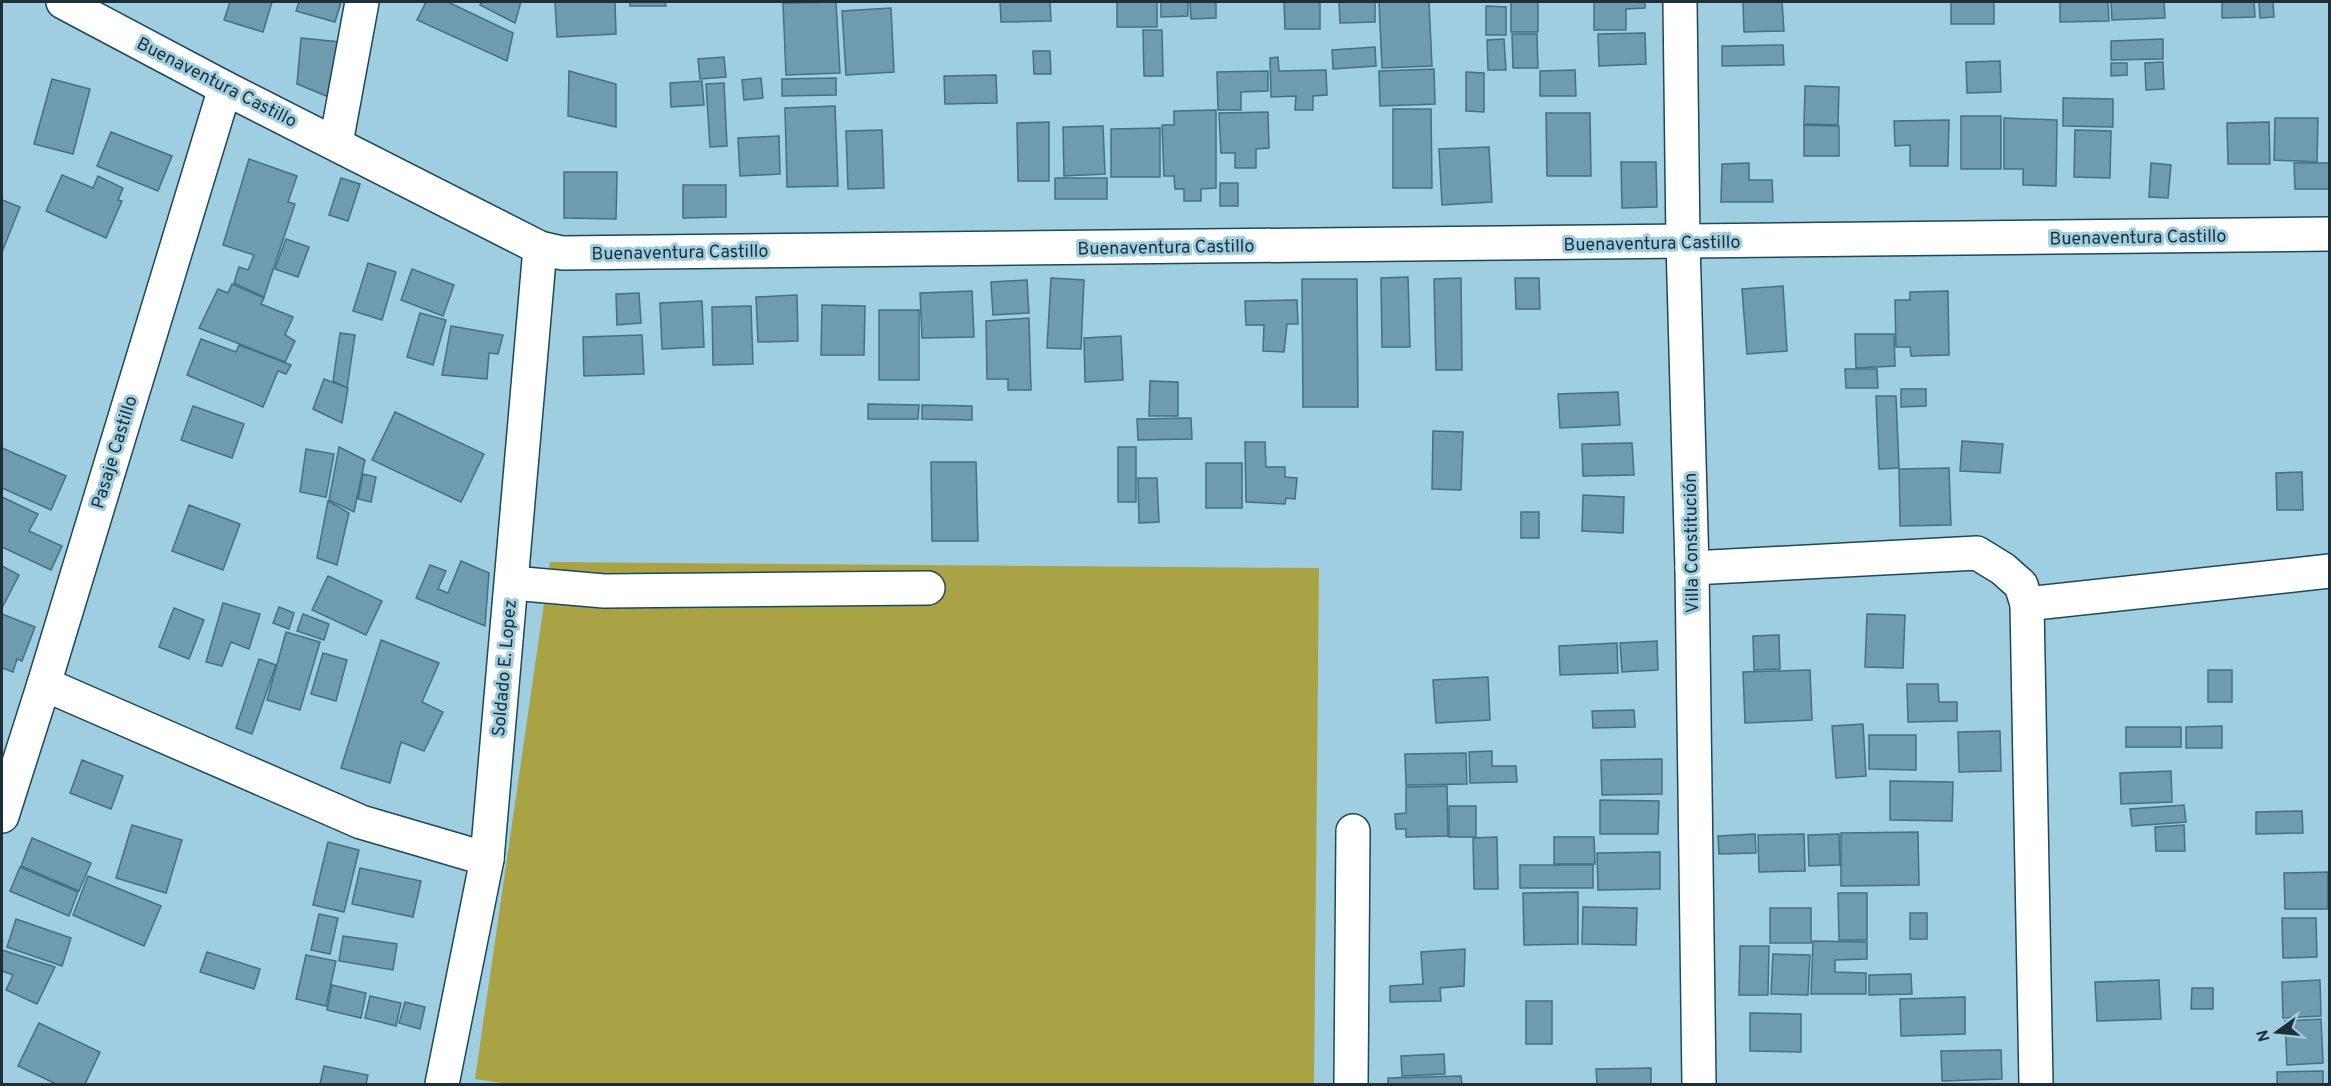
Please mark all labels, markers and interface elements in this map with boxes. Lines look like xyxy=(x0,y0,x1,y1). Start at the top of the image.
street label: Buenaventura Castillo xyxy=(132,33,300,134)
street label: Buenaventura Castillo xyxy=(2049,225,2227,252)
street label: Buenaventura Castillo xyxy=(1563,231,1741,258)
street label: Buenaventura Castillo xyxy=(1077,235,1255,262)
street label: Buenaventura Castillo xyxy=(591,240,769,267)
street label: Pasaje Castillo xyxy=(87,393,144,512)
street label: Villa Constitución xyxy=(1680,472,1705,614)
street label: Soldado E. Lopez xyxy=(488,599,523,738)
north arrow xyxy=(2247,1002,2307,1062)
text: N xyxy=(2253,1027,2276,1044)

